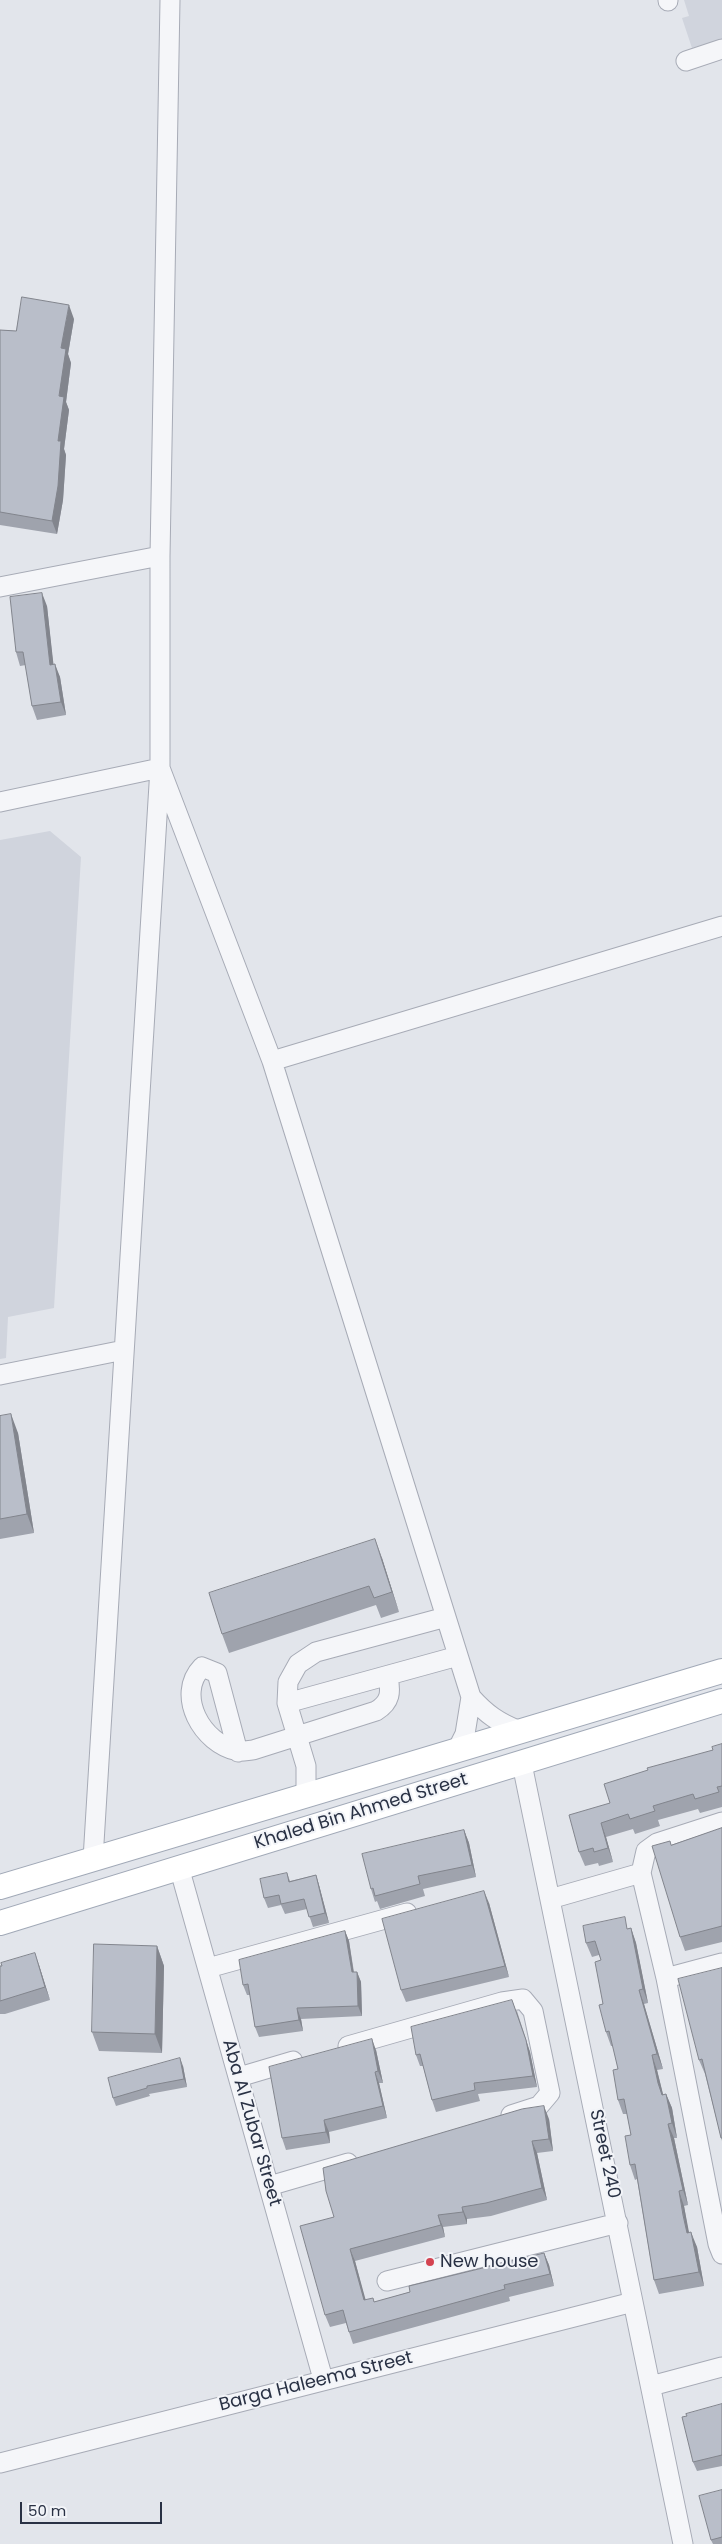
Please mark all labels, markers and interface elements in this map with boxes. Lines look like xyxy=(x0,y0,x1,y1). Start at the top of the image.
street label: Khaled Bin Ahmed Street xyxy=(252,1769,470,1855)
street label: Aba Al Zubar Street xyxy=(217,2037,285,2209)
street label: Street 240 xyxy=(584,2108,624,2200)
place label: New house xyxy=(440,2251,538,2273)
marker: New house xyxy=(424,2256,436,2268)
street label: Barga Haleema Street xyxy=(217,2347,415,2417)
scale bar xyxy=(22,2492,165,2524)
text: 50 m xyxy=(28,2500,66,2521)

